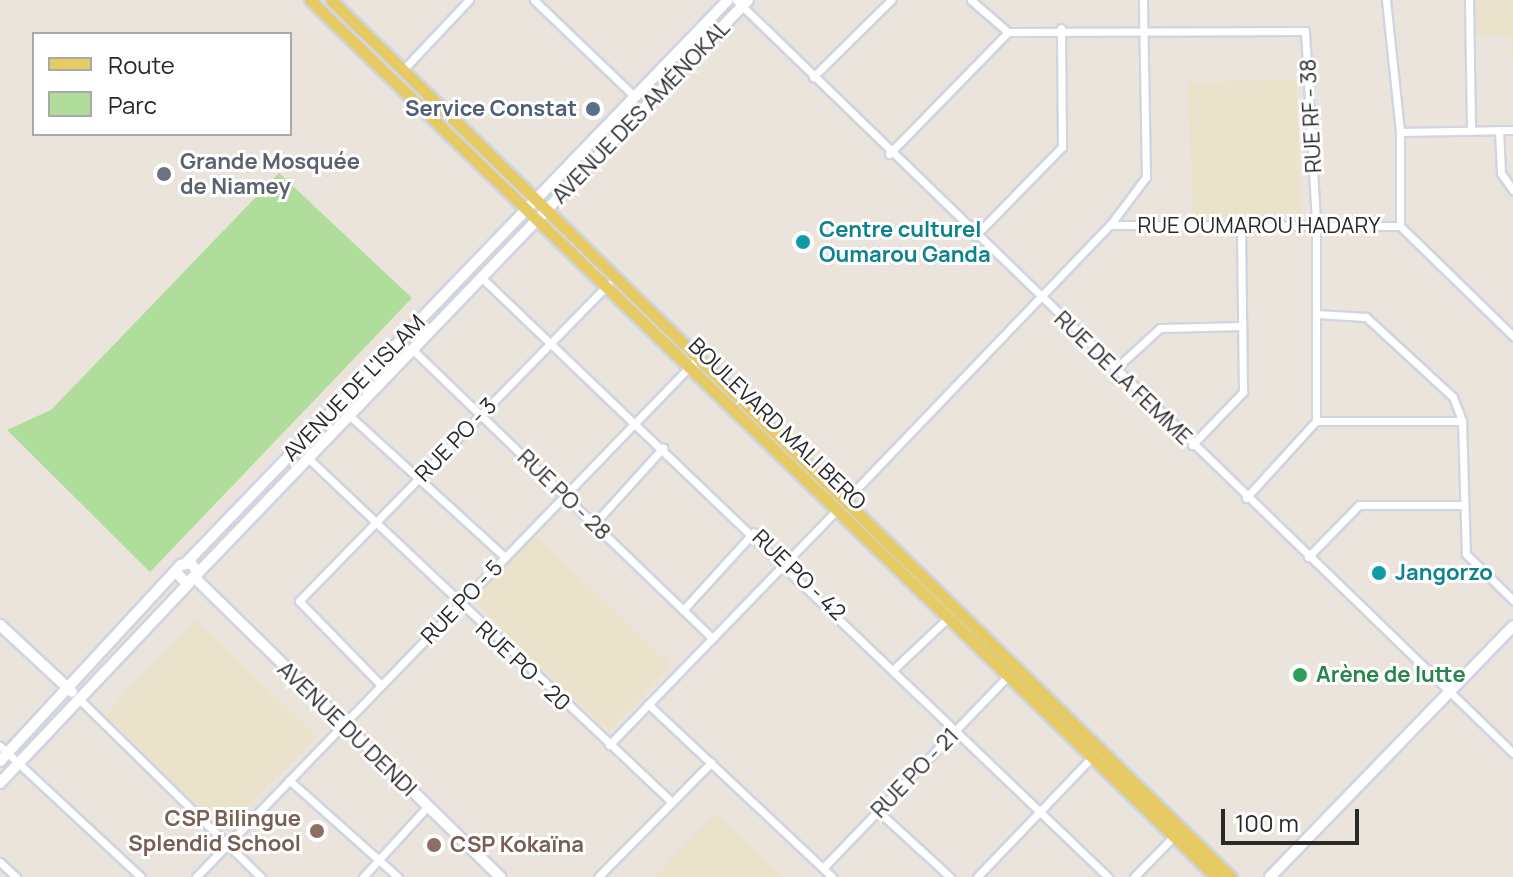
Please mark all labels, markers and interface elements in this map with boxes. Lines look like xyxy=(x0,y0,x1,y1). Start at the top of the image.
street label: AVENUE DES AMÉNOKAL xyxy=(547,15,735,209)
legend xyxy=(32,32,292,136)
text: Route xyxy=(108,48,175,81)
street label: RUE RF - 38 xyxy=(1295,58,1327,174)
text: Parc xyxy=(108,88,157,121)
place label: Service Constat xyxy=(405,96,577,122)
marker: Service Constat xyxy=(584,100,602,118)
place label: Grande Mosquée de Niamey xyxy=(180,148,360,200)
marker: Grande Mosquée de Niamey xyxy=(155,165,173,183)
street label: RUE OUMAROU HADARY xyxy=(1138,213,1380,239)
place label: Centre culturel Oumarou Ganda xyxy=(819,216,991,268)
marker: Centre culturel Oumarou Ganda xyxy=(794,233,812,251)
street label: RUE DE LA FEMME xyxy=(1049,306,1197,450)
street label: AVENUE DE L'ISLAM xyxy=(277,309,431,467)
street label: BOULEVARD MALI BERO xyxy=(683,332,871,516)
street label: RUE PO - 3 xyxy=(410,393,502,487)
street label: RUE PO - 28 xyxy=(512,444,616,546)
street label: RUE PO - 42 xyxy=(747,524,851,626)
street label: RUE PO - 5 xyxy=(416,555,508,649)
place label: Jangorzo xyxy=(1395,560,1493,586)
marker: Jangorzo xyxy=(1370,564,1388,582)
street label: RUE PO - 20 xyxy=(470,616,576,716)
street label: AVENUE DU DENDI xyxy=(272,656,422,802)
place label: Arène de lutte xyxy=(1316,662,1466,688)
marker: Arène de lutte xyxy=(1291,666,1309,684)
street label: RUE PO - 21 xyxy=(866,723,964,823)
scale bar xyxy=(1225,793,1363,843)
place label: CSP Bilingue Splendid School xyxy=(128,805,301,856)
text: 100 m xyxy=(1235,806,1299,839)
marker: CSP Bilingue Splendid School xyxy=(308,822,326,840)
place label: CSP Kokaïna xyxy=(450,832,584,858)
marker: CSP Kokaïna xyxy=(425,836,443,854)

